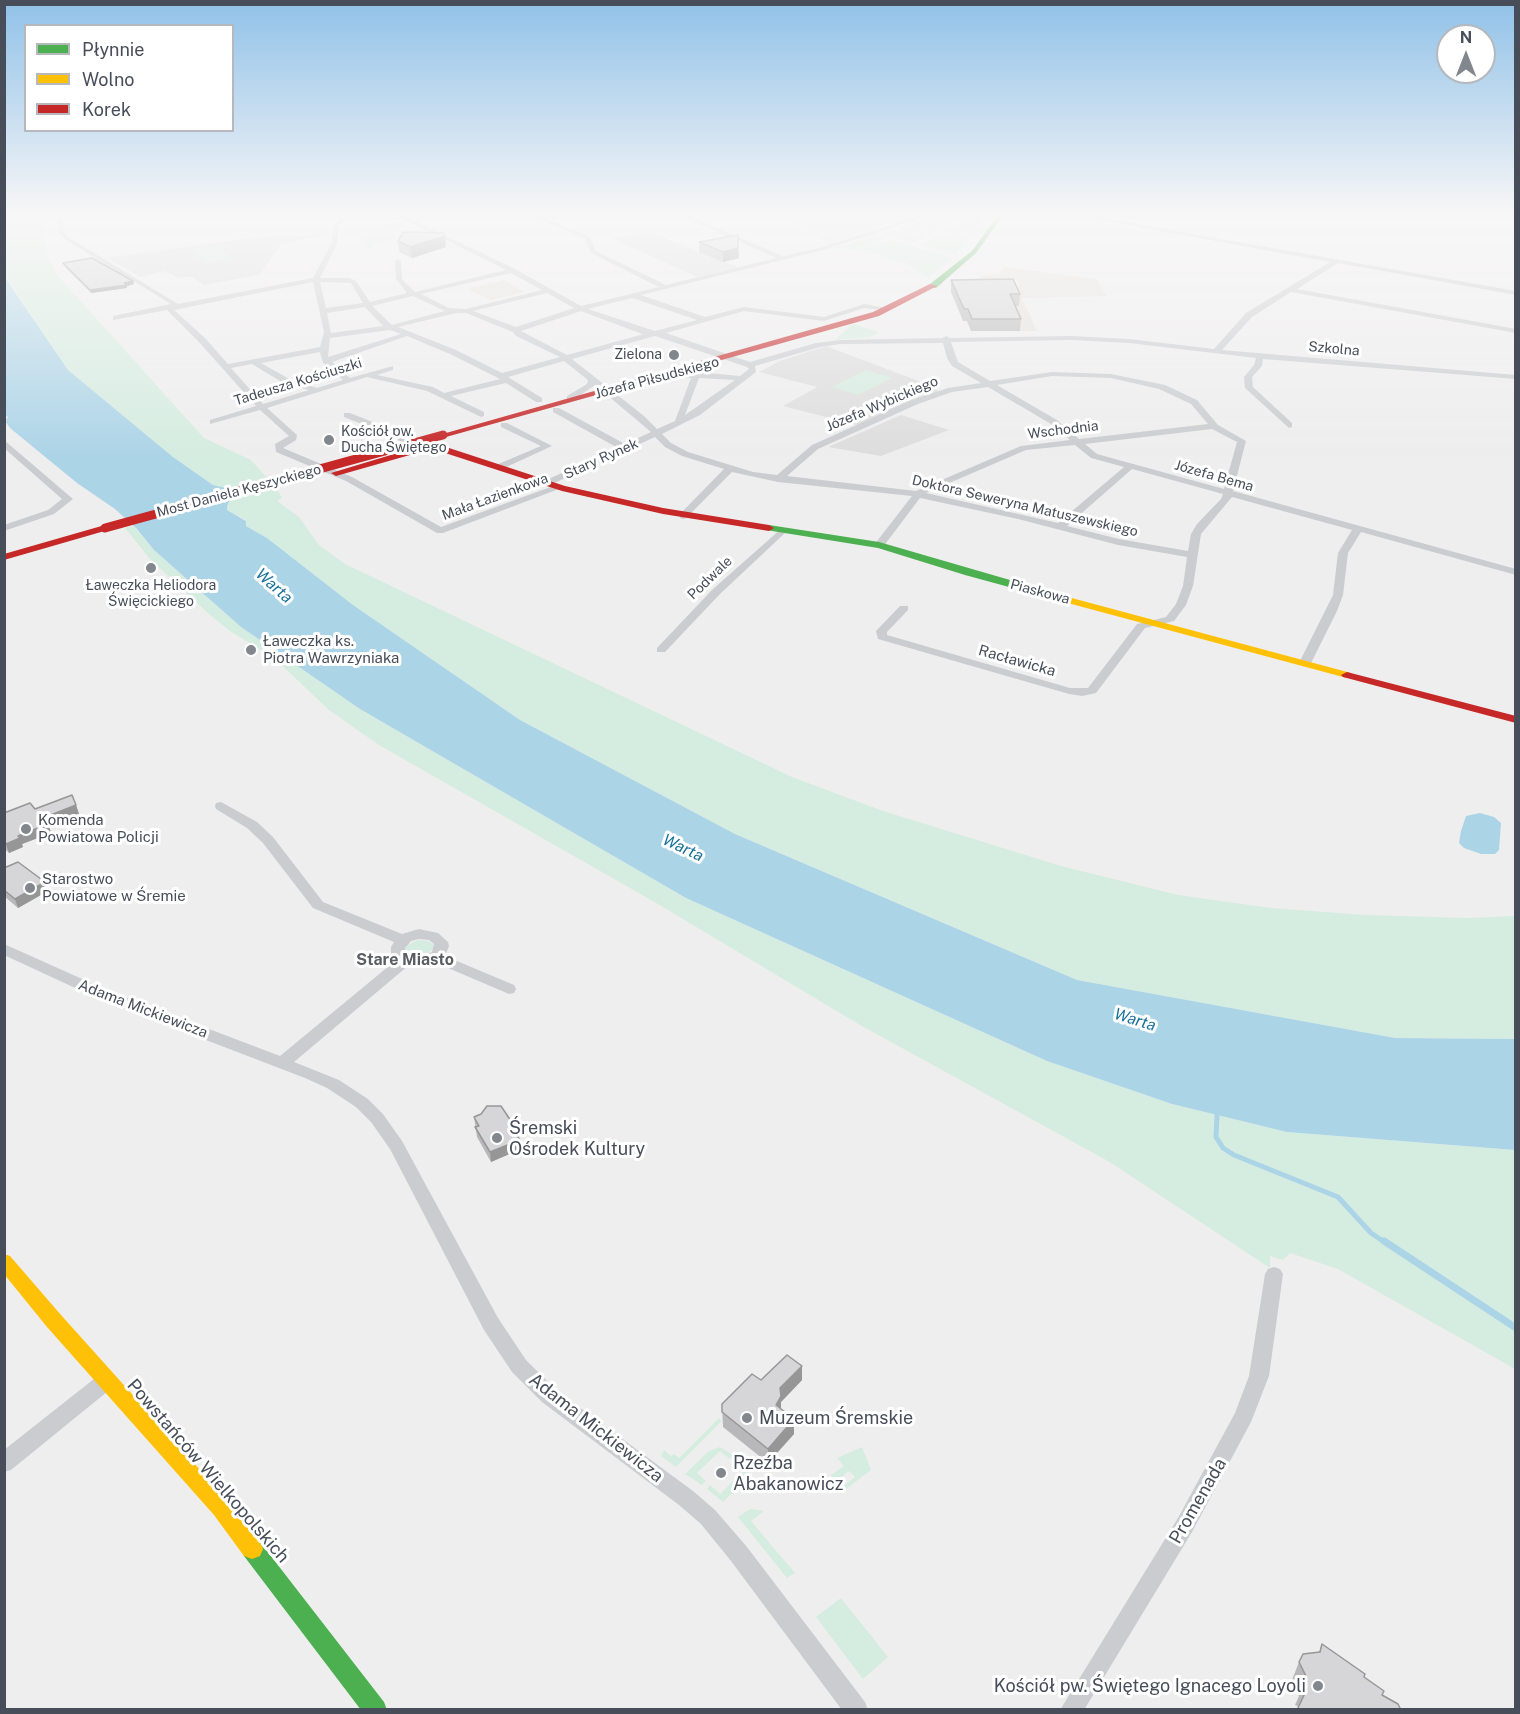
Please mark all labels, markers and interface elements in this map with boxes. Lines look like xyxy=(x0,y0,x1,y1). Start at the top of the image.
legend xyxy=(24,24,234,132)
north arrow xyxy=(1436,24,1496,84)
text: N xyxy=(1460,28,1472,47)
text: Płynnie xyxy=(82,39,145,60)
text: Wolno xyxy=(82,69,134,90)
text: Korek xyxy=(82,99,131,120)
street label: Szkolna xyxy=(1308,338,1360,360)
place label: Zielona xyxy=(614,347,662,363)
marker: Zielona xyxy=(667,348,681,362)
street label: Józefa Piłsudskiego xyxy=(593,353,721,403)
street label: Tadeusza Kościuszki xyxy=(232,355,364,409)
street label: Józefa Wybickiego xyxy=(823,373,941,435)
street label: Wschodnia xyxy=(1027,417,1099,443)
place label: Kościół pw. Ducha Świętego xyxy=(341,424,447,456)
marker: Kościół pw. Ducha Świętego xyxy=(322,433,336,447)
street label: Stary Rynek xyxy=(561,435,641,483)
street label: Józefa Bema xyxy=(1173,457,1255,495)
street label: Most Daniela Kęszyckiego xyxy=(155,461,323,521)
street label: Mała Łazienkowa xyxy=(440,470,550,524)
street label: Doktora Seweryna Matuszewskiego xyxy=(910,472,1140,540)
street label: Podwale xyxy=(684,553,736,603)
marker: Ławeczka Heliodora Święcickiego xyxy=(144,561,158,575)
water label: Warta xyxy=(252,565,296,607)
street label: Piaskowa xyxy=(1008,576,1072,608)
place label: Ławeczka Heliodora Święcickiego xyxy=(86,578,216,610)
place label: Ławeczka ks. Piotra Wawrzyniaka xyxy=(263,632,399,667)
street label: Racławicka xyxy=(976,641,1058,681)
marker: Ławeczka ks. Piotra Wawrzyniaka xyxy=(244,643,258,657)
place label: Komenda Powiatowa Policji xyxy=(38,811,159,846)
marker: Komenda Powiatowa Policji xyxy=(19,822,33,836)
water label: Warta xyxy=(660,830,706,866)
place label: Starostwo Powiatowe w Śremie xyxy=(42,870,186,905)
marker: Starostwo Powiatowe w Śremie xyxy=(23,881,37,895)
district label: Stare Miasto xyxy=(356,950,454,970)
street label: Adama Mickiewicza xyxy=(76,976,210,1042)
water label: Warta xyxy=(1112,1005,1158,1035)
place label: Śremski Ośrodek Kultury xyxy=(509,1117,645,1160)
marker: Śremski Ośrodek Kultury xyxy=(490,1131,504,1145)
street label: Adama Mickiewicza xyxy=(525,1369,667,1487)
street label: Powstańców Wielkopolskich xyxy=(122,1375,294,1567)
place label: Muzeum Śremskie xyxy=(759,1407,913,1429)
marker: Muzeum Śremskie xyxy=(740,1411,754,1425)
place label: Rzeźba Abakanowicz xyxy=(733,1452,843,1494)
street label: Promenada xyxy=(1165,1454,1231,1548)
marker: Rzeźba Abakanowicz xyxy=(714,1466,728,1480)
place label: Kościół pw. Świętego Ignacego Loyoli xyxy=(994,1675,1306,1697)
marker: Kościół pw. Świętego Ignacego Loyoli xyxy=(1311,1679,1325,1693)

